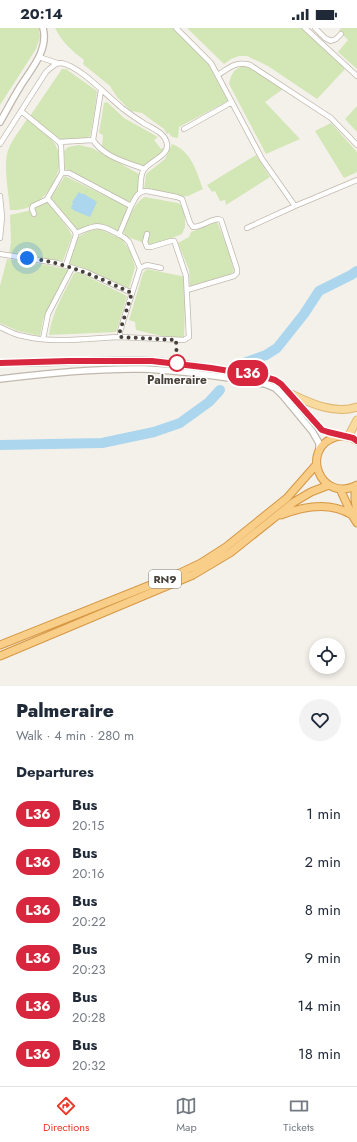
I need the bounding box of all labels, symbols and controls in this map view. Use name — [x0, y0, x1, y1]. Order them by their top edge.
text: 20:14 — [20, 3, 63, 25]
your location — [17, 248, 37, 268]
marker: Palmeraire — [168, 354, 186, 372]
line badge: L36 — [225, 360, 271, 386]
text: L36 — [235, 363, 261, 383]
place label: Palmeraire — [147, 371, 207, 389]
road number: RN9 — [149, 570, 181, 588]
map controls — [309, 638, 345, 674]
button: locate — [309, 638, 345, 674]
text: Palmeraire — [16, 697, 114, 724]
button: heart — [299, 699, 341, 741]
text: Walk · 4 min · 280 m — [16, 726, 134, 745]
text: Departures — [16, 761, 94, 783]
text: Bus — [72, 794, 97, 816]
text: 1 min — [306, 803, 341, 825]
text: L36 — [25, 804, 51, 824]
text: 20:15 — [72, 816, 104, 835]
text: Bus — [72, 842, 97, 864]
text: 2 min — [304, 851, 341, 873]
text: L36 — [25, 852, 51, 872]
text: 20:16 — [72, 864, 104, 883]
text: Bus — [72, 890, 97, 912]
text: 8 min — [305, 899, 341, 921]
text: L36 — [25, 900, 51, 920]
text: 20:22 — [72, 912, 106, 931]
text: Bus — [72, 938, 97, 960]
text: 9 min — [304, 947, 341, 969]
text: L36 — [25, 948, 51, 968]
text: 20:23 — [72, 960, 106, 979]
text: Bus — [72, 986, 97, 1008]
text: 14 min — [298, 995, 341, 1017]
text: L36 — [25, 996, 51, 1016]
text: 20:28 — [72, 1008, 106, 1027]
text: Bus — [72, 1034, 97, 1056]
text: 18 min — [298, 1043, 341, 1065]
text: L36 — [25, 1044, 51, 1064]
text: 20:32 — [72, 1056, 106, 1075]
tab: Directions — [43, 1095, 90, 1135]
tab: Map — [175, 1095, 197, 1135]
tab: Tickets — [283, 1095, 314, 1135]

